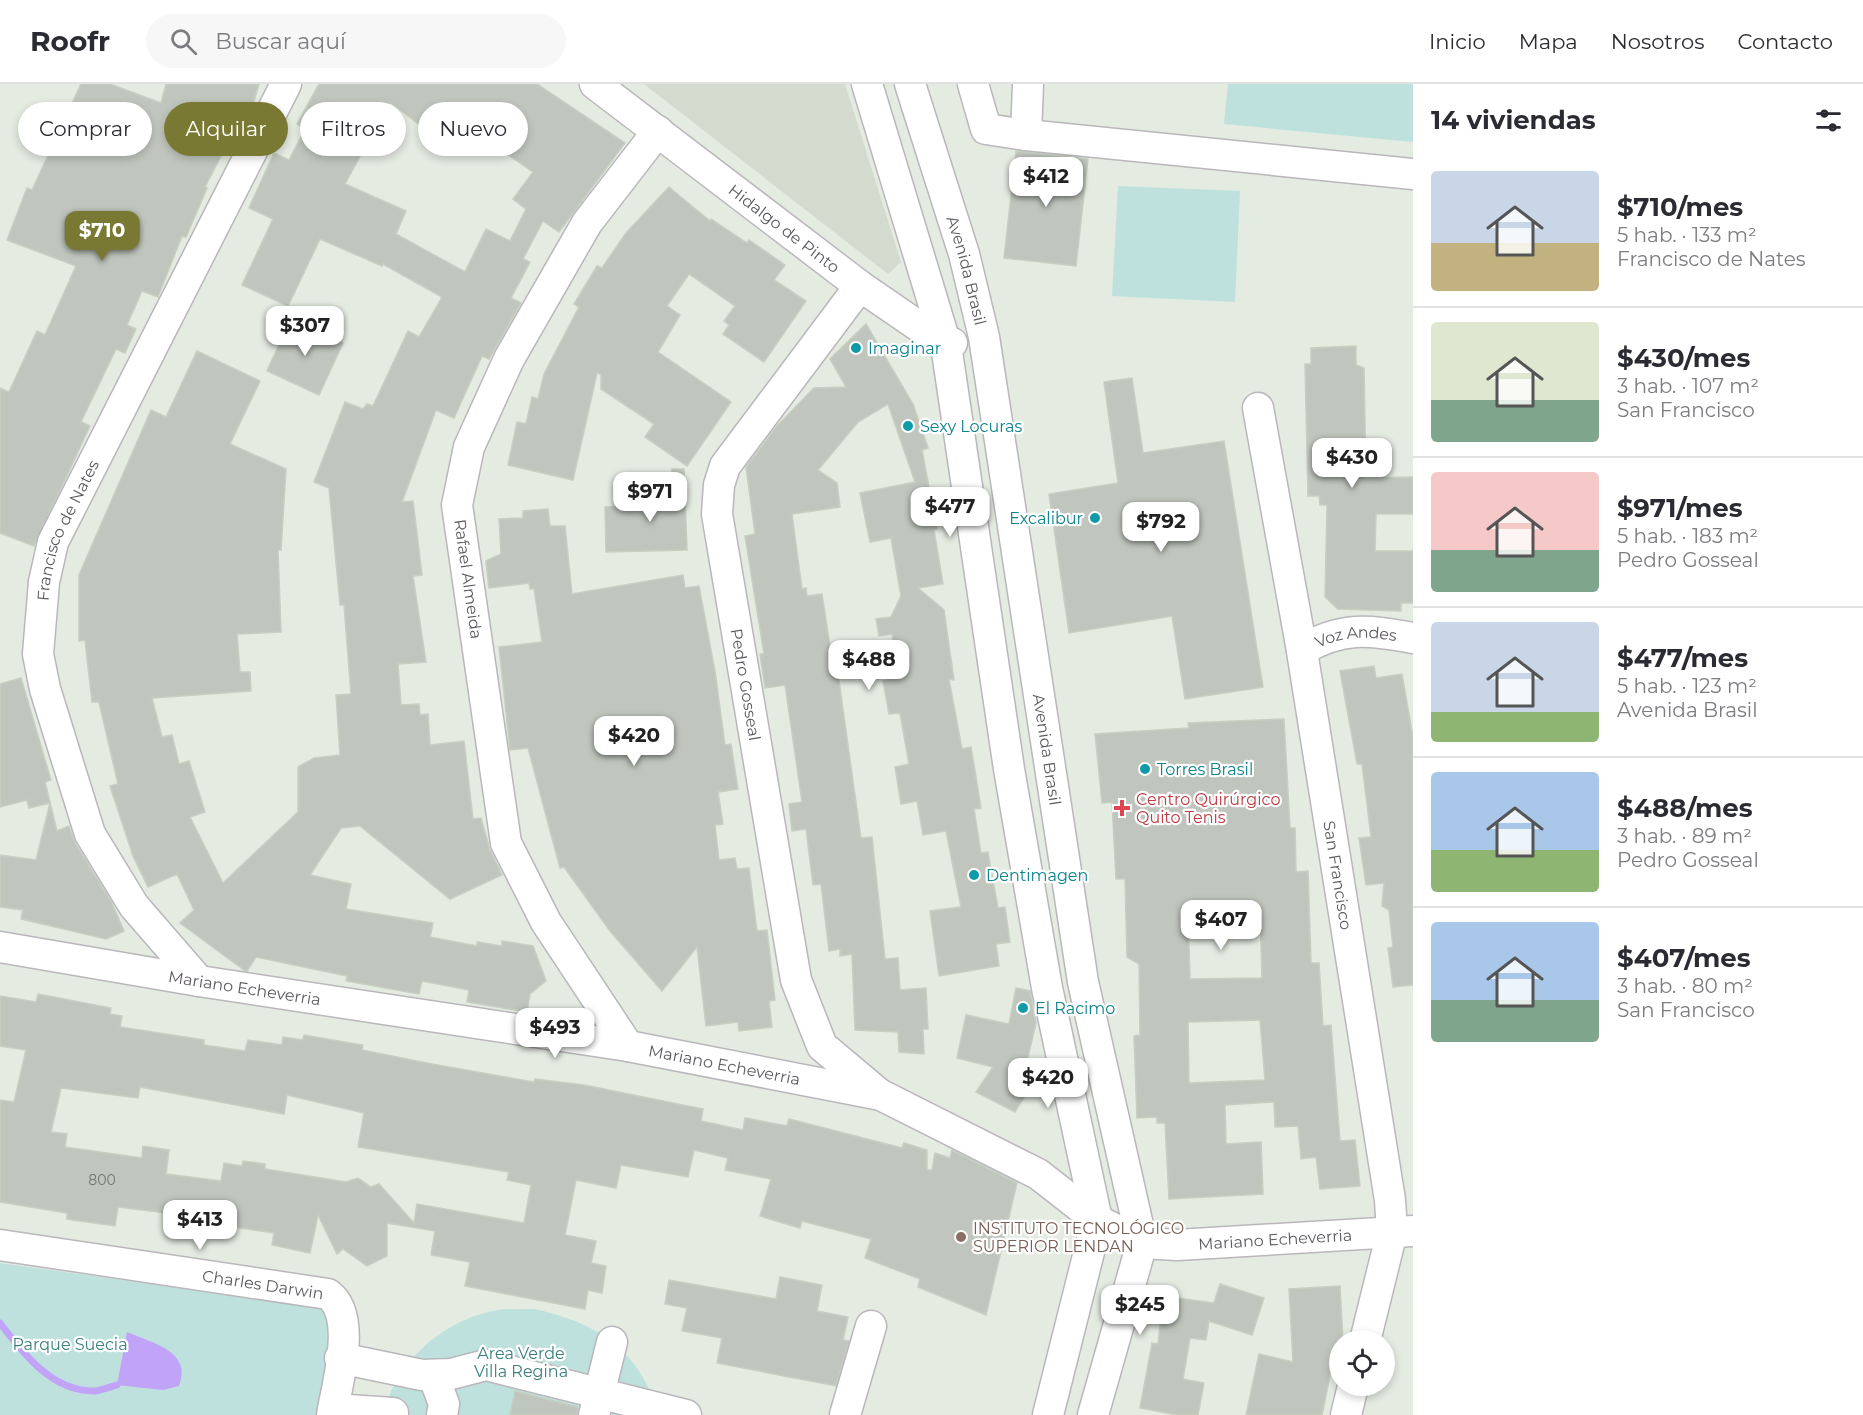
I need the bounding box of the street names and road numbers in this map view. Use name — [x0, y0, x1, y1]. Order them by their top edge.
street label: Hidalgo de Pinto — [725, 180, 844, 277]
street label: Avenida Brasil — [943, 213, 990, 327]
street label: Francisco de Nates — [33, 456, 103, 602]
street label: Rafael Almeida — [450, 518, 486, 640]
street label: Voz Andes — [1312, 622, 1398, 651]
street label: Pedro Gosseal — [727, 627, 765, 742]
street label: Avenida Brasil — [1029, 692, 1065, 806]
street label: San Francisco — [1320, 819, 1356, 931]
street label: Mariano Echeverria — [167, 966, 322, 1009]
street label: Mariano Echeverria — [647, 1041, 802, 1089]
street label: Mariano Echeverria — [1198, 1225, 1353, 1253]
street label: Charles Darwin — [201, 1266, 325, 1303]

